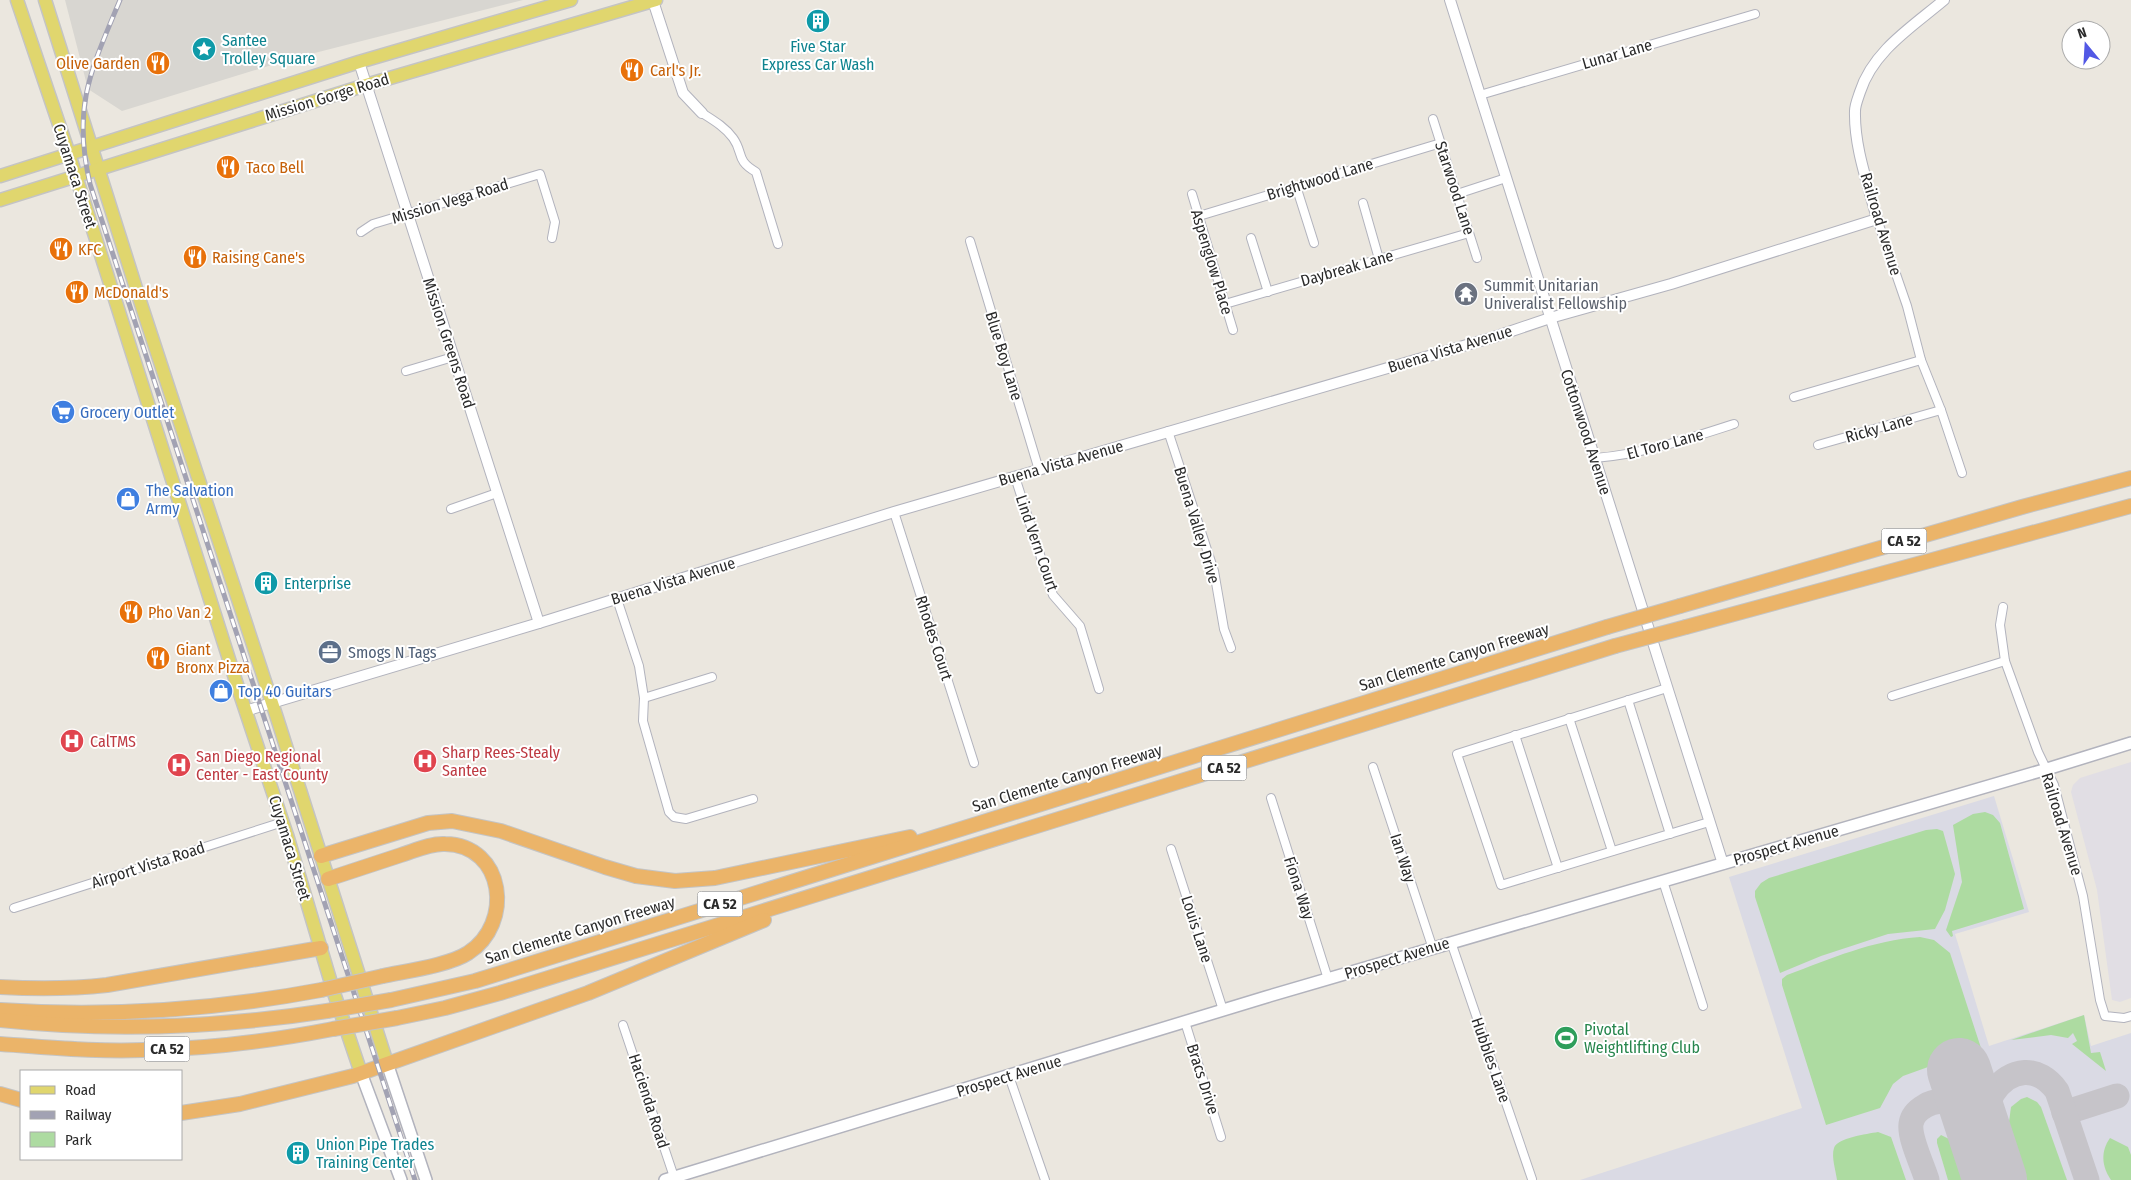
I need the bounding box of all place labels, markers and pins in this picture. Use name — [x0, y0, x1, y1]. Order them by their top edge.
building icon: Five Star Express Car Wash — [805, 8, 831, 34]
place label: Santee Trolley Square — [222, 31, 315, 68]
place icon: Santee Trolley Square — [191, 36, 217, 62]
place label: Five Star Express Car Wash — [762, 37, 874, 74]
restaurant icon: Olive Garden — [145, 50, 171, 76]
place label: Olive Garden — [56, 54, 140, 73]
restaurant icon: Carl's Jr. — [619, 57, 645, 83]
place label: Carl's Jr. — [650, 61, 701, 80]
restaurant icon: Taco Bell — [215, 154, 241, 180]
place label: Taco Bell — [246, 158, 304, 177]
restaurant icon: KFC — [48, 236, 74, 262]
place label: KFC — [78, 240, 101, 259]
restaurant icon: Raising Cane's — [182, 244, 208, 270]
place label: Raising Cane's — [212, 248, 305, 267]
place label: Summit Unitarian Univeralist Fellowship — [1484, 276, 1627, 313]
restaurant icon: McDonald's — [64, 279, 90, 305]
temple icon: Summit Unitarian Univeralist Fellowship — [1453, 281, 1479, 307]
place label: McDonald's — [94, 283, 169, 302]
supermarket icon: Grocery Outlet — [50, 399, 76, 425]
place label: Grocery Outlet — [80, 403, 175, 422]
place label: The Salvation Army — [146, 481, 234, 518]
shop icon: The Salvation Army — [115, 486, 141, 512]
building icon: Enterprise — [253, 570, 279, 596]
place label: Enterprise — [284, 574, 351, 593]
restaurant icon: Pho Van 2 — [118, 599, 144, 625]
place label: Pho Van 2 — [148, 603, 211, 622]
office icon: Smogs N Tags — [317, 639, 343, 665]
place label: Giant Bronx Pizza — [176, 640, 250, 677]
place label: Smogs N Tags — [348, 643, 437, 662]
restaurant icon: Giant Bronx Pizza — [145, 645, 171, 671]
shop icon: Top 40 Guitars — [208, 678, 234, 704]
place label: Top 40 Guitars — [238, 682, 332, 701]
hospital icon: CalTMS — [59, 728, 85, 754]
place label: CalTMS — [90, 732, 136, 751]
place label: Sharp Rees-Stealy Santee — [442, 743, 561, 780]
place label: San Diego Regional Center - East County — [196, 747, 329, 784]
hospital icon: Sharp Rees-Stealy Santee — [412, 748, 438, 774]
hospital icon: San Diego Regional Center - East County — [166, 752, 192, 778]
place label: Pivotal Weightlifting Club — [1584, 1020, 1700, 1057]
sports icon: Pivotal Weightlifting Club — [1553, 1025, 1579, 1051]
place label: Union Pipe Trades Training Center — [316, 1135, 434, 1172]
building icon: Union Pipe Trades Training Center — [285, 1140, 311, 1166]

